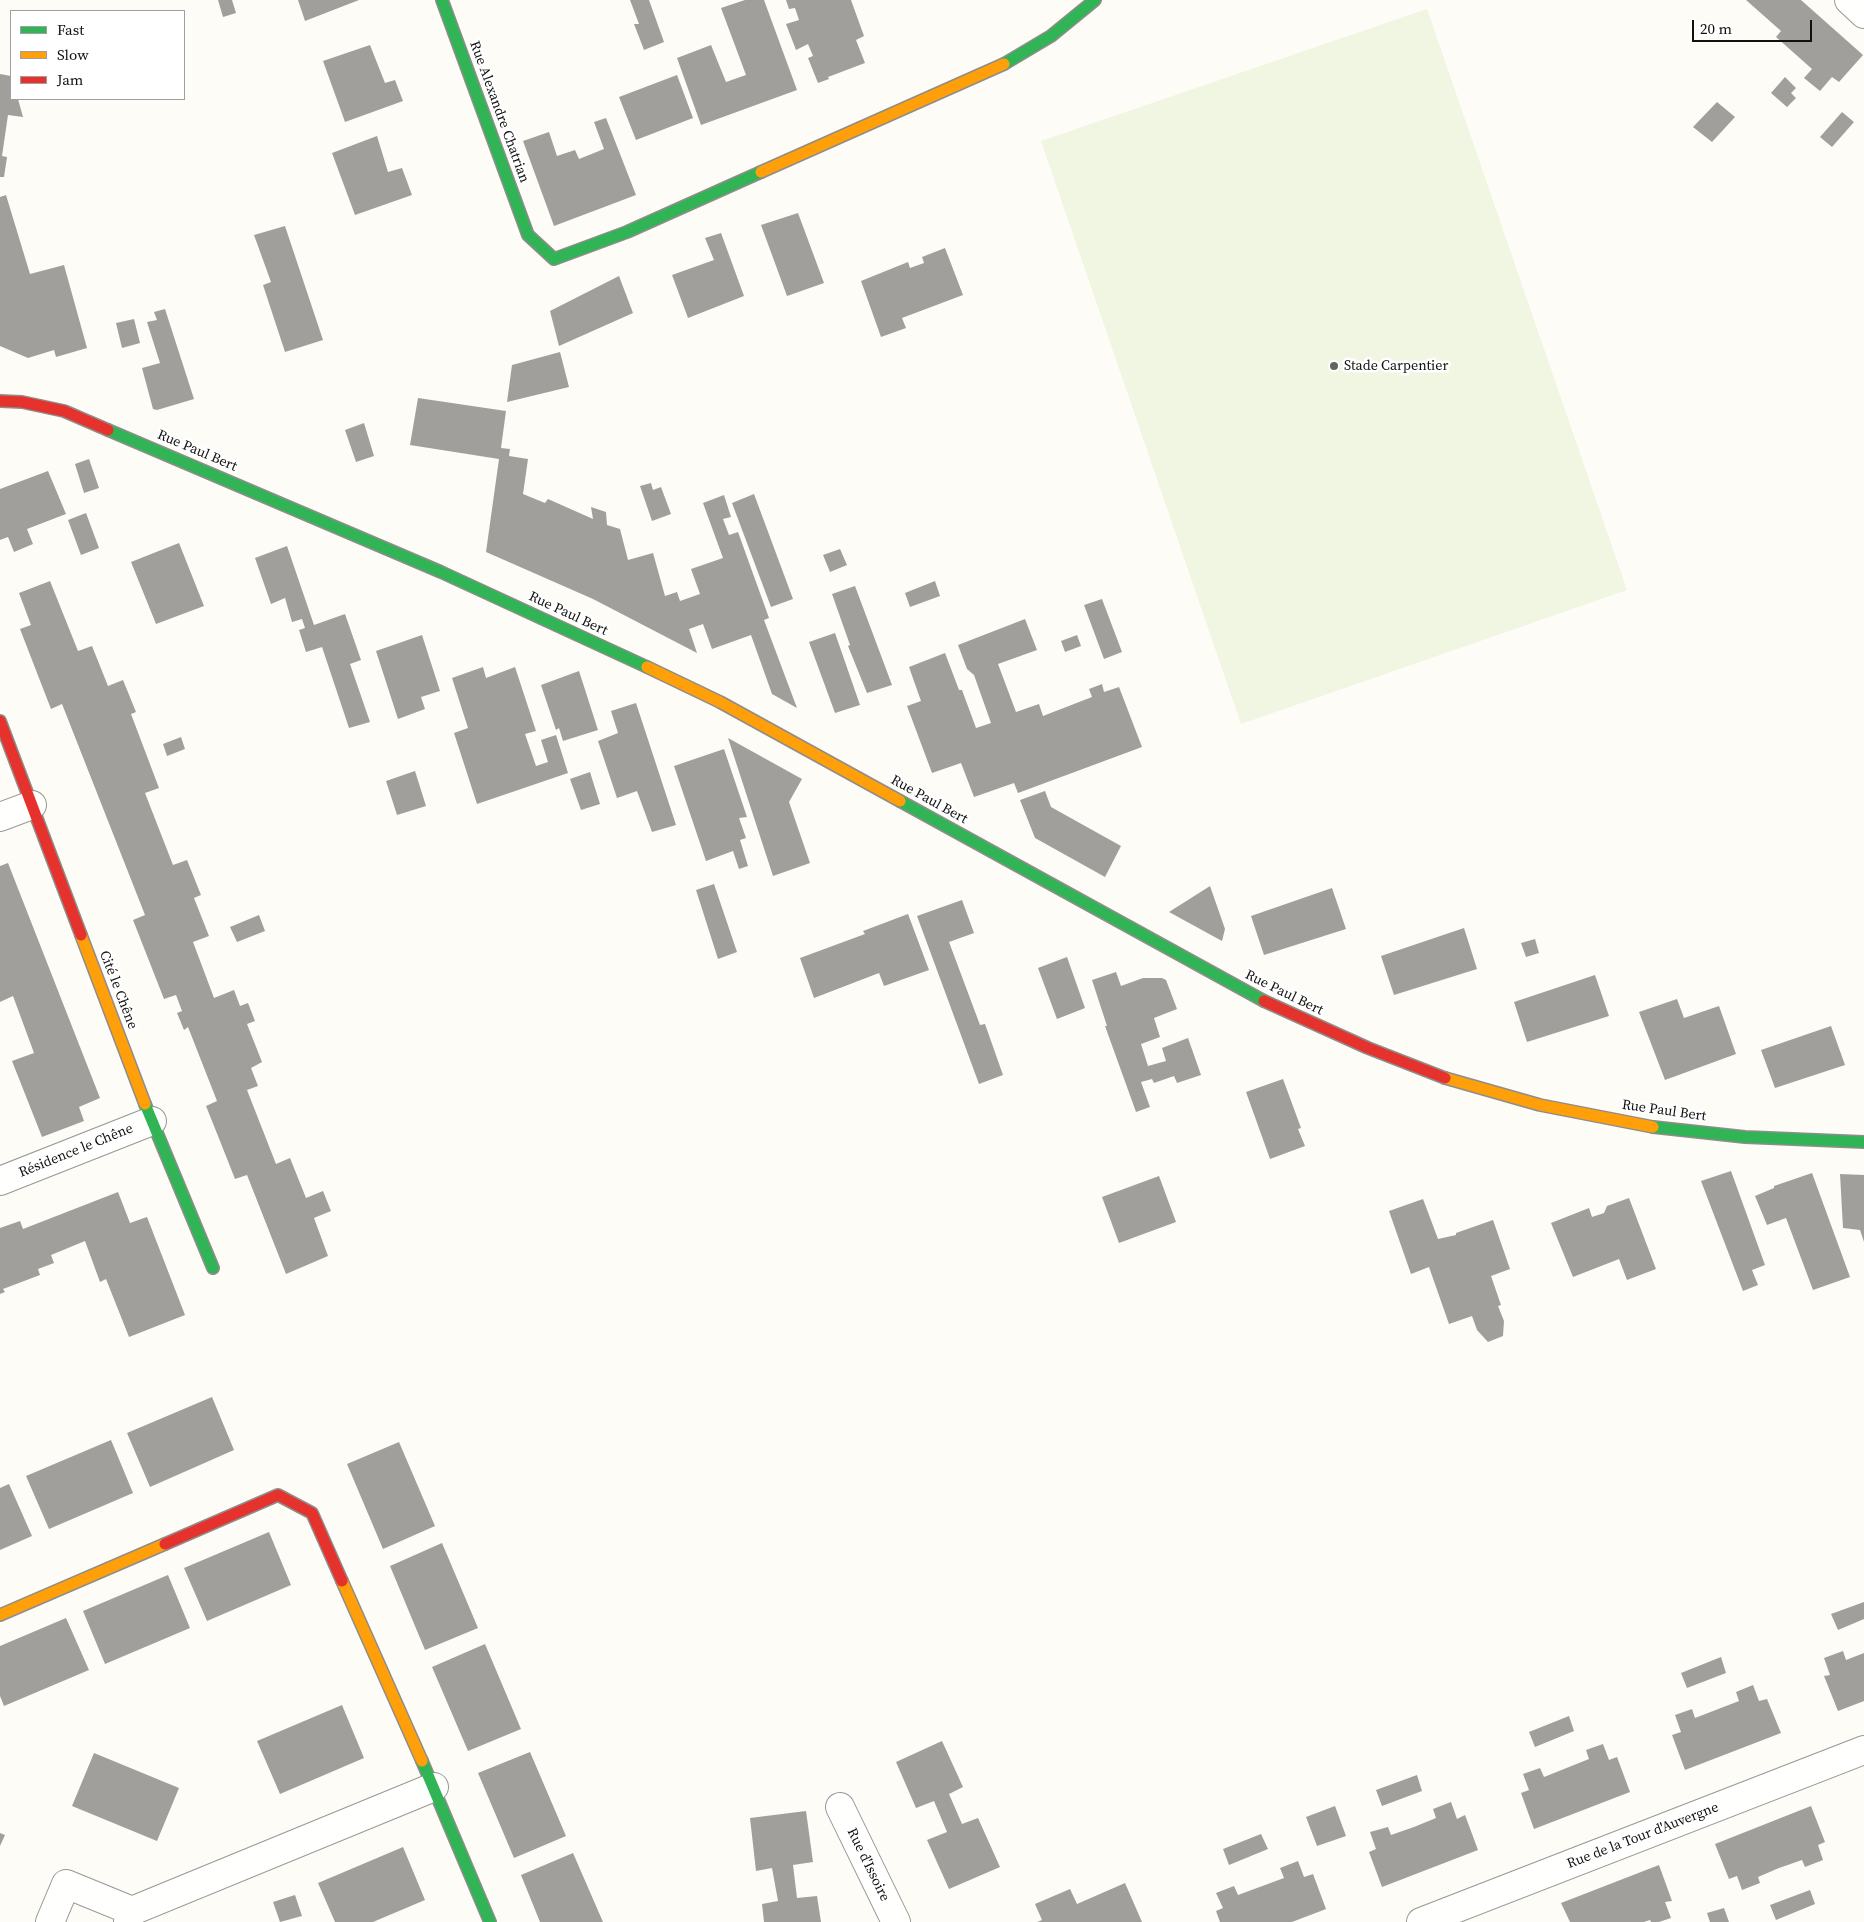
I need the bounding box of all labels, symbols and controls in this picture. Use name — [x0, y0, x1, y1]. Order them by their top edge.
legend — [10, 10, 185, 100]
scale bar — [1694, 10, 1814, 42]
text: 20 m — [1700, 18, 1732, 39]
text: Fast — [57, 19, 84, 40]
street label: Rue Alexandre Chatrian — [466, 39, 532, 185]
text: Slow — [57, 44, 89, 65]
text: Jam — [57, 69, 83, 90]
place label: Stade Carpentier — [1344, 358, 1448, 374]
marker: Stade Carpentier — [1328, 360, 1340, 372]
street label: Rue Paul Bert — [155, 427, 239, 475]
street label: Rue Paul Bert — [526, 588, 610, 640]
street label: Rue Paul Bert — [888, 772, 970, 828]
street label: Cité le Chêne — [95, 948, 141, 1032]
street label: Rue Paul Bert — [1242, 967, 1326, 1019]
street label: Rue Paul Bert — [1621, 1097, 1707, 1125]
street label: Résidence le Chêne — [16, 1120, 136, 1182]
street label: Rue de la Tour d'Auvergne — [1565, 1799, 1721, 1873]
street label: Rue d'Issoire — [843, 1826, 893, 1904]

